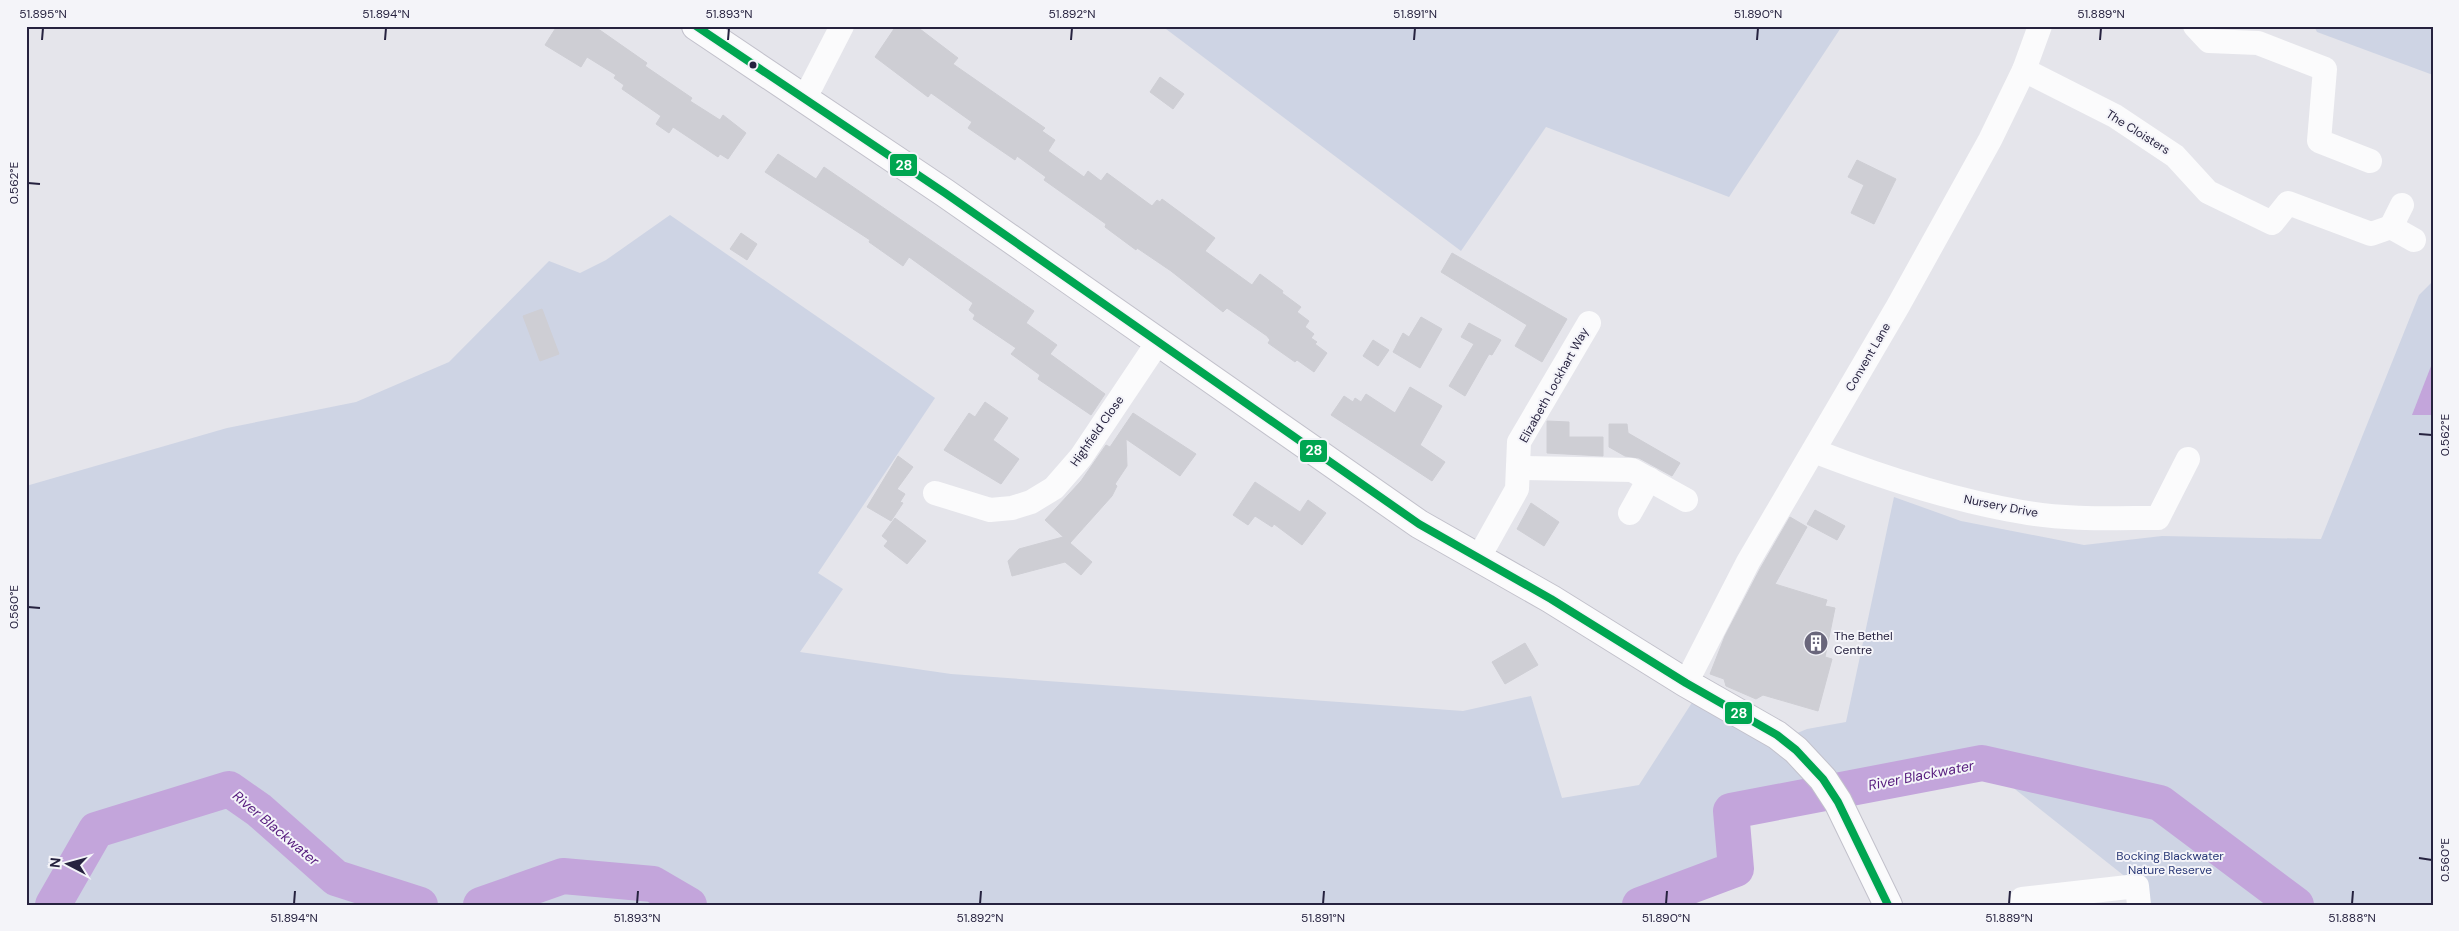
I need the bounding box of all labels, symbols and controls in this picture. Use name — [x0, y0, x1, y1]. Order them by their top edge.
text: 51.895°N — [19, 6, 67, 22]
text: 51.894°N — [362, 6, 410, 22]
text: 51.893°N — [705, 6, 753, 22]
text: 51.892°N — [1048, 6, 1096, 22]
text: 51.891°N — [1393, 6, 1437, 22]
text: 51.890°N — [1734, 6, 1782, 22]
text: 51.889°N — [2077, 6, 2125, 22]
unlabelled marker — [748, 60, 758, 70]
street label: The Cloisters — [2103, 106, 2173, 158]
line badge: 28 — [889, 153, 918, 177]
text: 28 — [896, 156, 913, 174]
text: 0.562°E — [6, 162, 22, 204]
street label: Convent Lane — [1842, 320, 1894, 394]
street label: Elizabeth Lockhart Way — [1516, 324, 1592, 445]
street label: Highfield Close — [1067, 392, 1127, 470]
text: 0.562°E — [2437, 414, 2453, 456]
line badge: 28 — [1299, 439, 1328, 463]
text: 28 — [1306, 441, 1323, 459]
street label: Nursery Drive — [1963, 491, 2040, 521]
text: 0.560°E — [6, 585, 22, 629]
place label: The Bethel Centre — [1834, 628, 1893, 658]
building icon: The Bethel Centre — [1803, 630, 1829, 656]
line badge: 28 — [1724, 701, 1753, 725]
text: 28 — [1731, 704, 1748, 722]
water label: River Blackwater — [1867, 756, 1976, 794]
water label: River Blackwater — [229, 787, 324, 870]
north arrow — [42, 838, 92, 888]
text: 0.560°E — [2437, 838, 2453, 882]
park label: Bocking Blackwater Nature Reserve — [2116, 848, 2224, 878]
text: N — [46, 857, 65, 869]
text: 51.894°N — [270, 910, 318, 926]
text: 51.893°N — [613, 910, 661, 926]
text: 51.892°N — [956, 910, 1004, 926]
text: 51.891°N — [1301, 910, 1345, 926]
text: 51.890°N — [1642, 910, 1690, 926]
text: 51.889°N — [1985, 910, 2033, 926]
text: 51.888°N — [2328, 910, 2376, 926]

